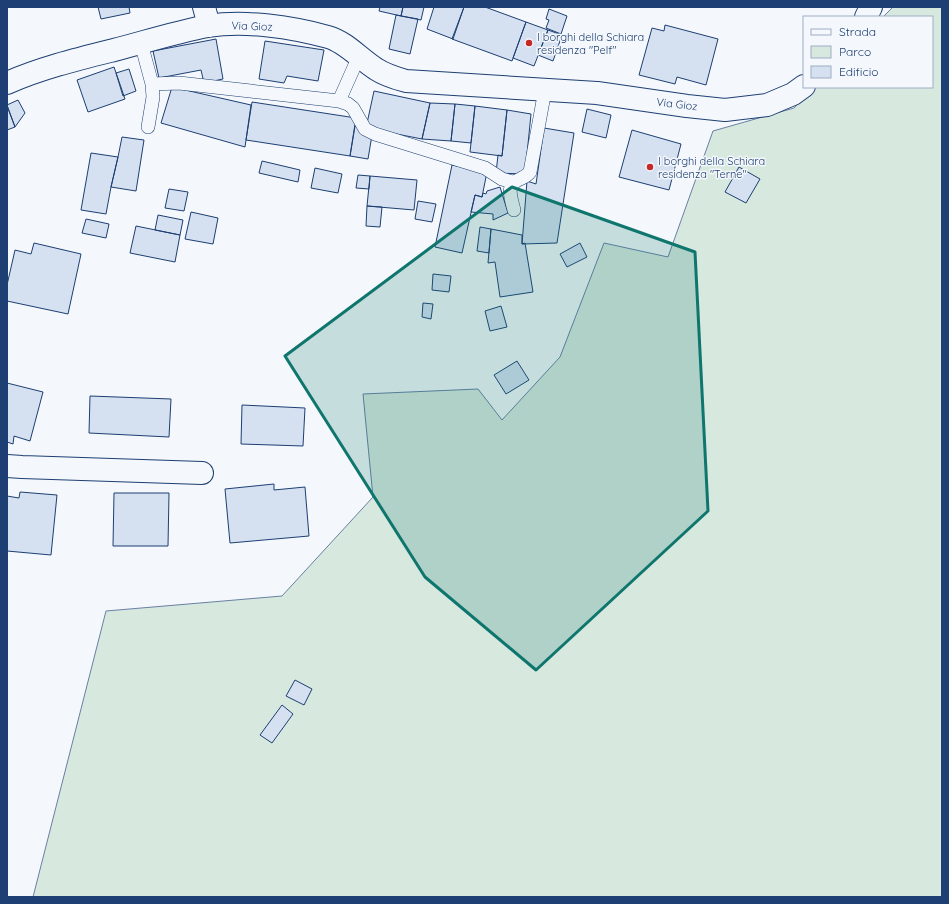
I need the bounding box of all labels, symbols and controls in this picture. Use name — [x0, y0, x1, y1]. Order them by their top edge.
legend — [803, 16, 933, 88]
street label: Via Gioz — [231, 18, 273, 34]
text: Strada — [839, 24, 876, 39]
place label: I borghi della Schiara residenza "Pelf" — [537, 30, 644, 57]
marker: I borghi della Schiara residenza "Pelf" — [524, 38, 534, 48]
text: Parco — [839, 44, 871, 59]
text: Edificio — [839, 64, 879, 79]
street label: Via Gioz — [656, 95, 698, 113]
place label: I borghi della Schiara residenza "Terne" — [658, 154, 765, 181]
marker: I borghi della Schiara residenza "Terne" — [645, 162, 655, 172]

